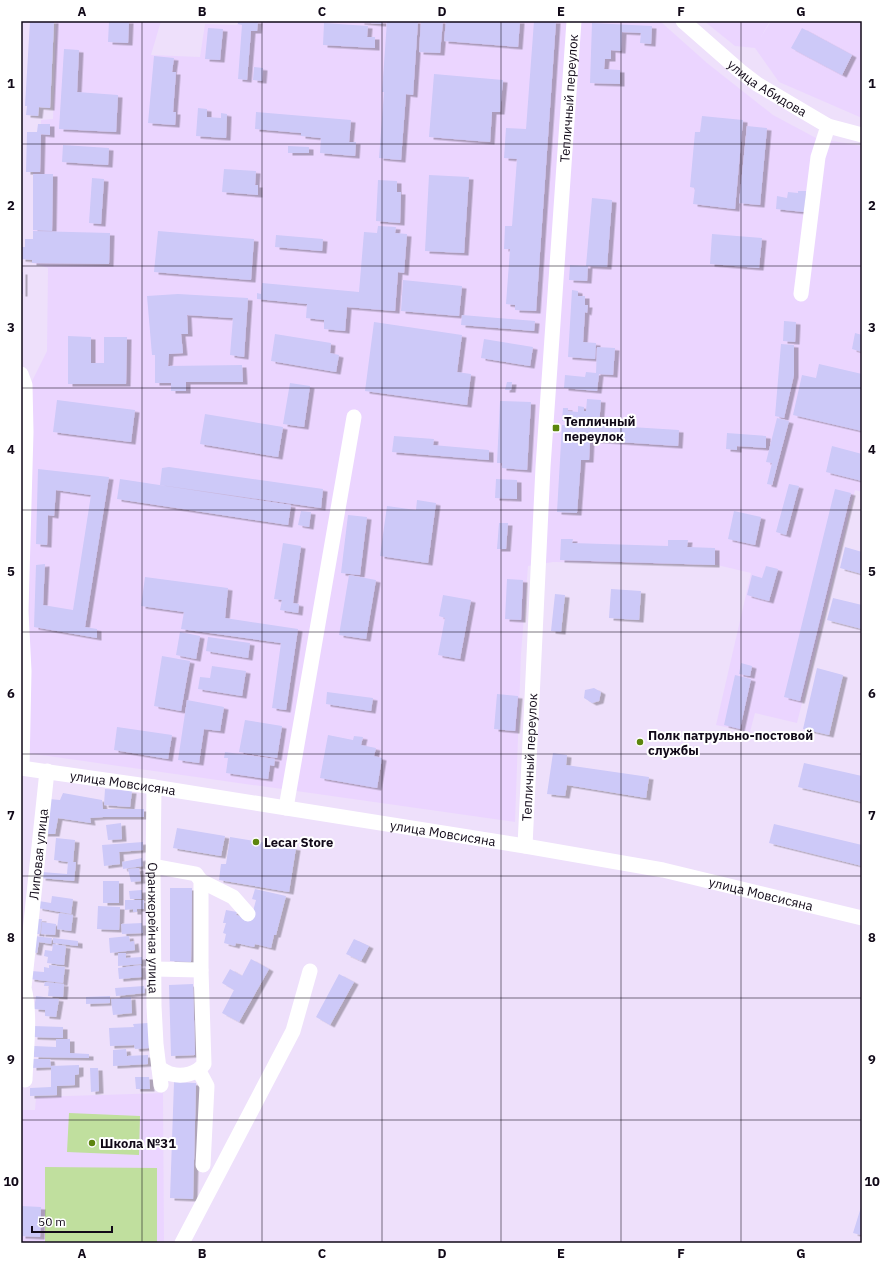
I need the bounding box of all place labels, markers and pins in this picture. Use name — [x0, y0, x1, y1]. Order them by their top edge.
place label: Тепличный переулок — [564, 413, 636, 445]
marker: Тепличный переулок — [551, 423, 561, 433]
place label: Полк патрульно-постовой службы — [648, 727, 813, 759]
marker: Полк патрульно-постовой службы — [635, 737, 645, 747]
place label: Lecar Store — [264, 834, 333, 851]
marker: Lecar Store — [251, 837, 261, 847]
place label: Школа №31 — [100, 1135, 176, 1152]
marker: Школа №31 — [87, 1138, 97, 1148]

